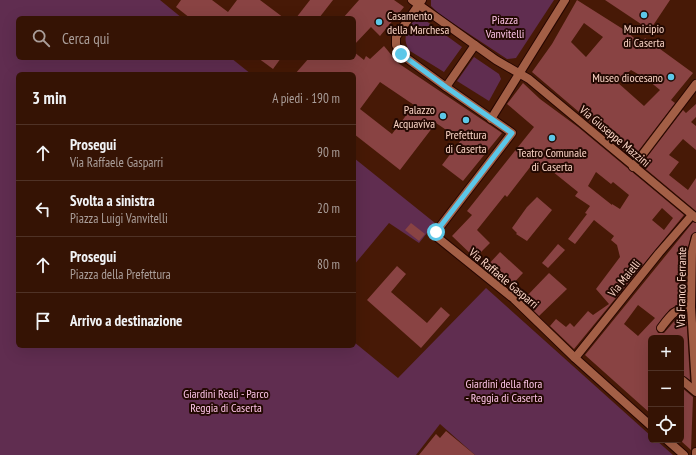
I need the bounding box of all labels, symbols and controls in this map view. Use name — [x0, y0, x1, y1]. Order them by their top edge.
place label: Casamento della Marchesa — [387, 8, 449, 37]
marker: Municipio di Caserta — [639, 10, 649, 20]
park label: Piazza Vanvitelli — [485, 12, 524, 41]
search box — [16, 16, 356, 60]
marker: Casamento della Marchesa — [374, 17, 384, 27]
place label: Municipio di Caserta — [623, 21, 665, 50]
icon: search — [30, 27, 52, 49]
text: Cerca qui — [62, 29, 110, 48]
route end — [392, 45, 410, 63]
place label: Museo diocesano — [592, 70, 663, 85]
marker: Museo diocesano — [666, 72, 676, 82]
text: 3 min — [32, 87, 66, 109]
text: A piedi · 190 m — [272, 90, 340, 107]
street label: Via Giuseppe Mazzini — [576, 101, 653, 170]
place label: Palazzo Acquaviva — [393, 102, 435, 131]
marker: Palazzo Acquaviva — [438, 111, 448, 121]
marker: Prefettura di Caserta — [461, 115, 471, 125]
place label: Prefettura di Caserta — [445, 127, 487, 156]
marker: Teatro Comunale di Caserta — [547, 133, 557, 143]
text: Prosegui — [70, 135, 116, 154]
icon: ahead — [32, 142, 54, 164]
text: 90 m — [317, 144, 340, 161]
place label: Teatro Comunale di Caserta — [517, 145, 587, 174]
text: Via Raffaele Gasparri — [70, 154, 163, 171]
text: Svolta a sinistra — [70, 191, 155, 210]
icon: left — [32, 198, 54, 220]
text: 20 m — [317, 200, 340, 217]
text: Piazza Luigi Vanvitelli — [70, 210, 168, 227]
route start — [427, 223, 445, 241]
street label: Via Raffaele Gasparri — [465, 244, 542, 311]
text: Prosegui — [70, 247, 116, 266]
street label: Via Franco Ferrante — [673, 247, 689, 328]
icon: ahead — [32, 254, 54, 276]
text: 80 m — [317, 256, 340, 273]
street label: Via Maielli — [604, 256, 644, 300]
text: Piazza della Prefettura — [70, 266, 171, 283]
icon: arrive — [32, 310, 54, 332]
text: Arrivo a destinazione — [70, 311, 183, 330]
map controls — [648, 335, 684, 443]
button: + — [648, 335, 684, 371]
button: − — [648, 371, 684, 407]
park label: Giardini della flora - Reggia di Caserta — [466, 376, 543, 405]
park label: Giardini Reali - Parco Reggia di Caserta — [183, 386, 269, 415]
button: locate — [648, 407, 684, 443]

